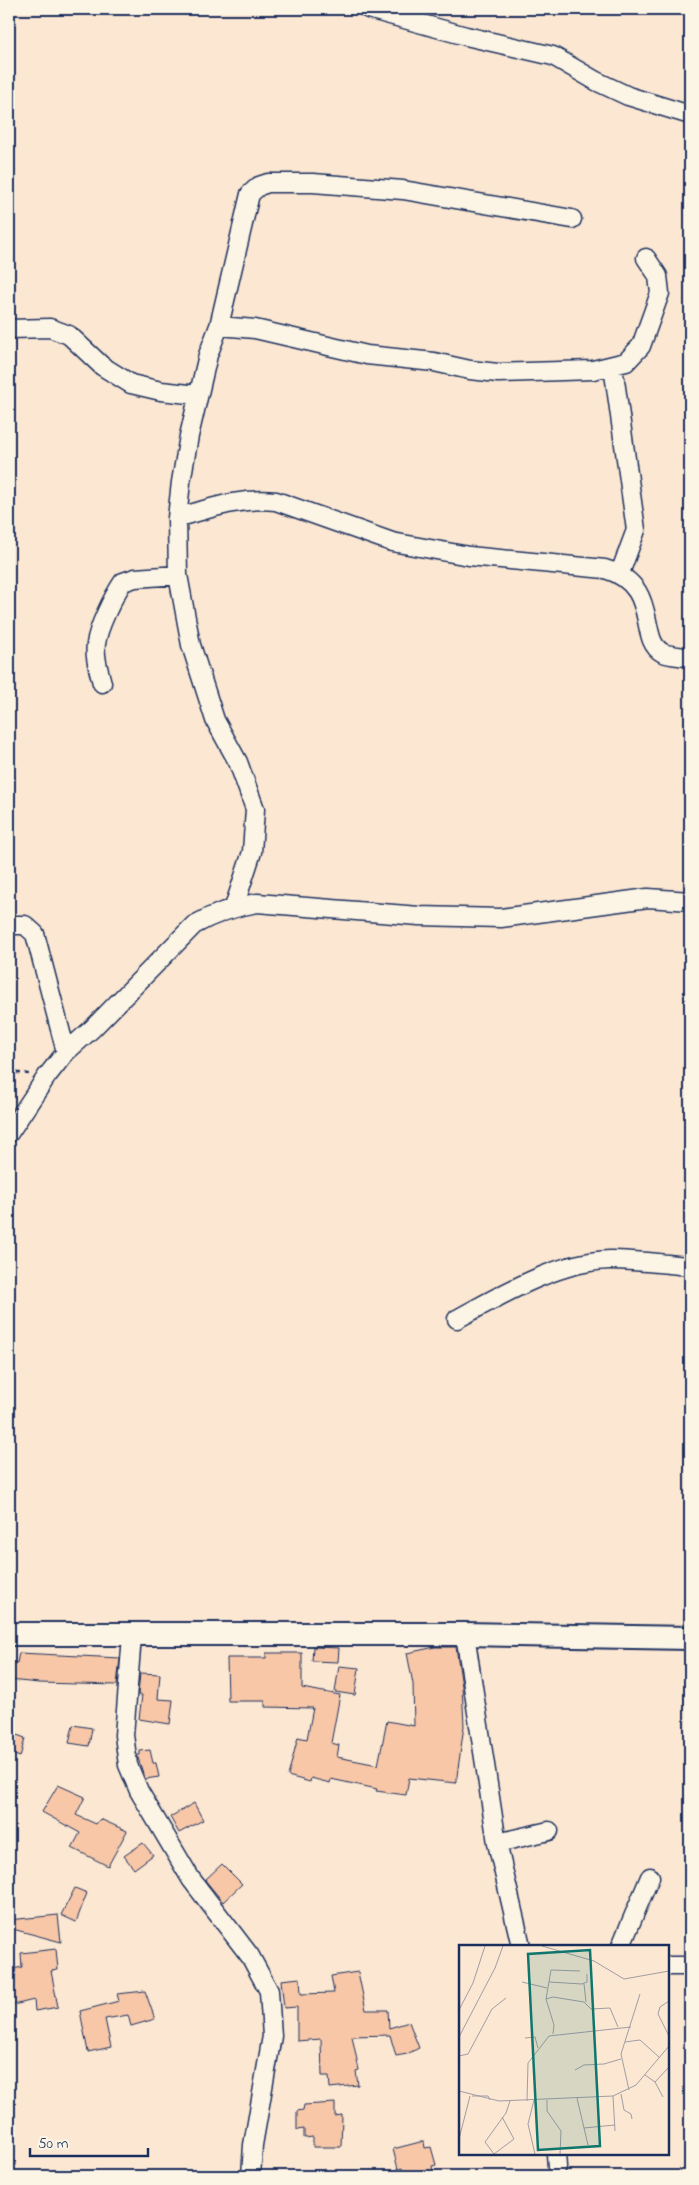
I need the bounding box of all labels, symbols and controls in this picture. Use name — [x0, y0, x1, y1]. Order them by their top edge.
inset map — [459, 1945, 669, 2155]
scale bar — [30, 2125, 148, 2157]
text: 50 m — [38, 2133, 69, 2155]

